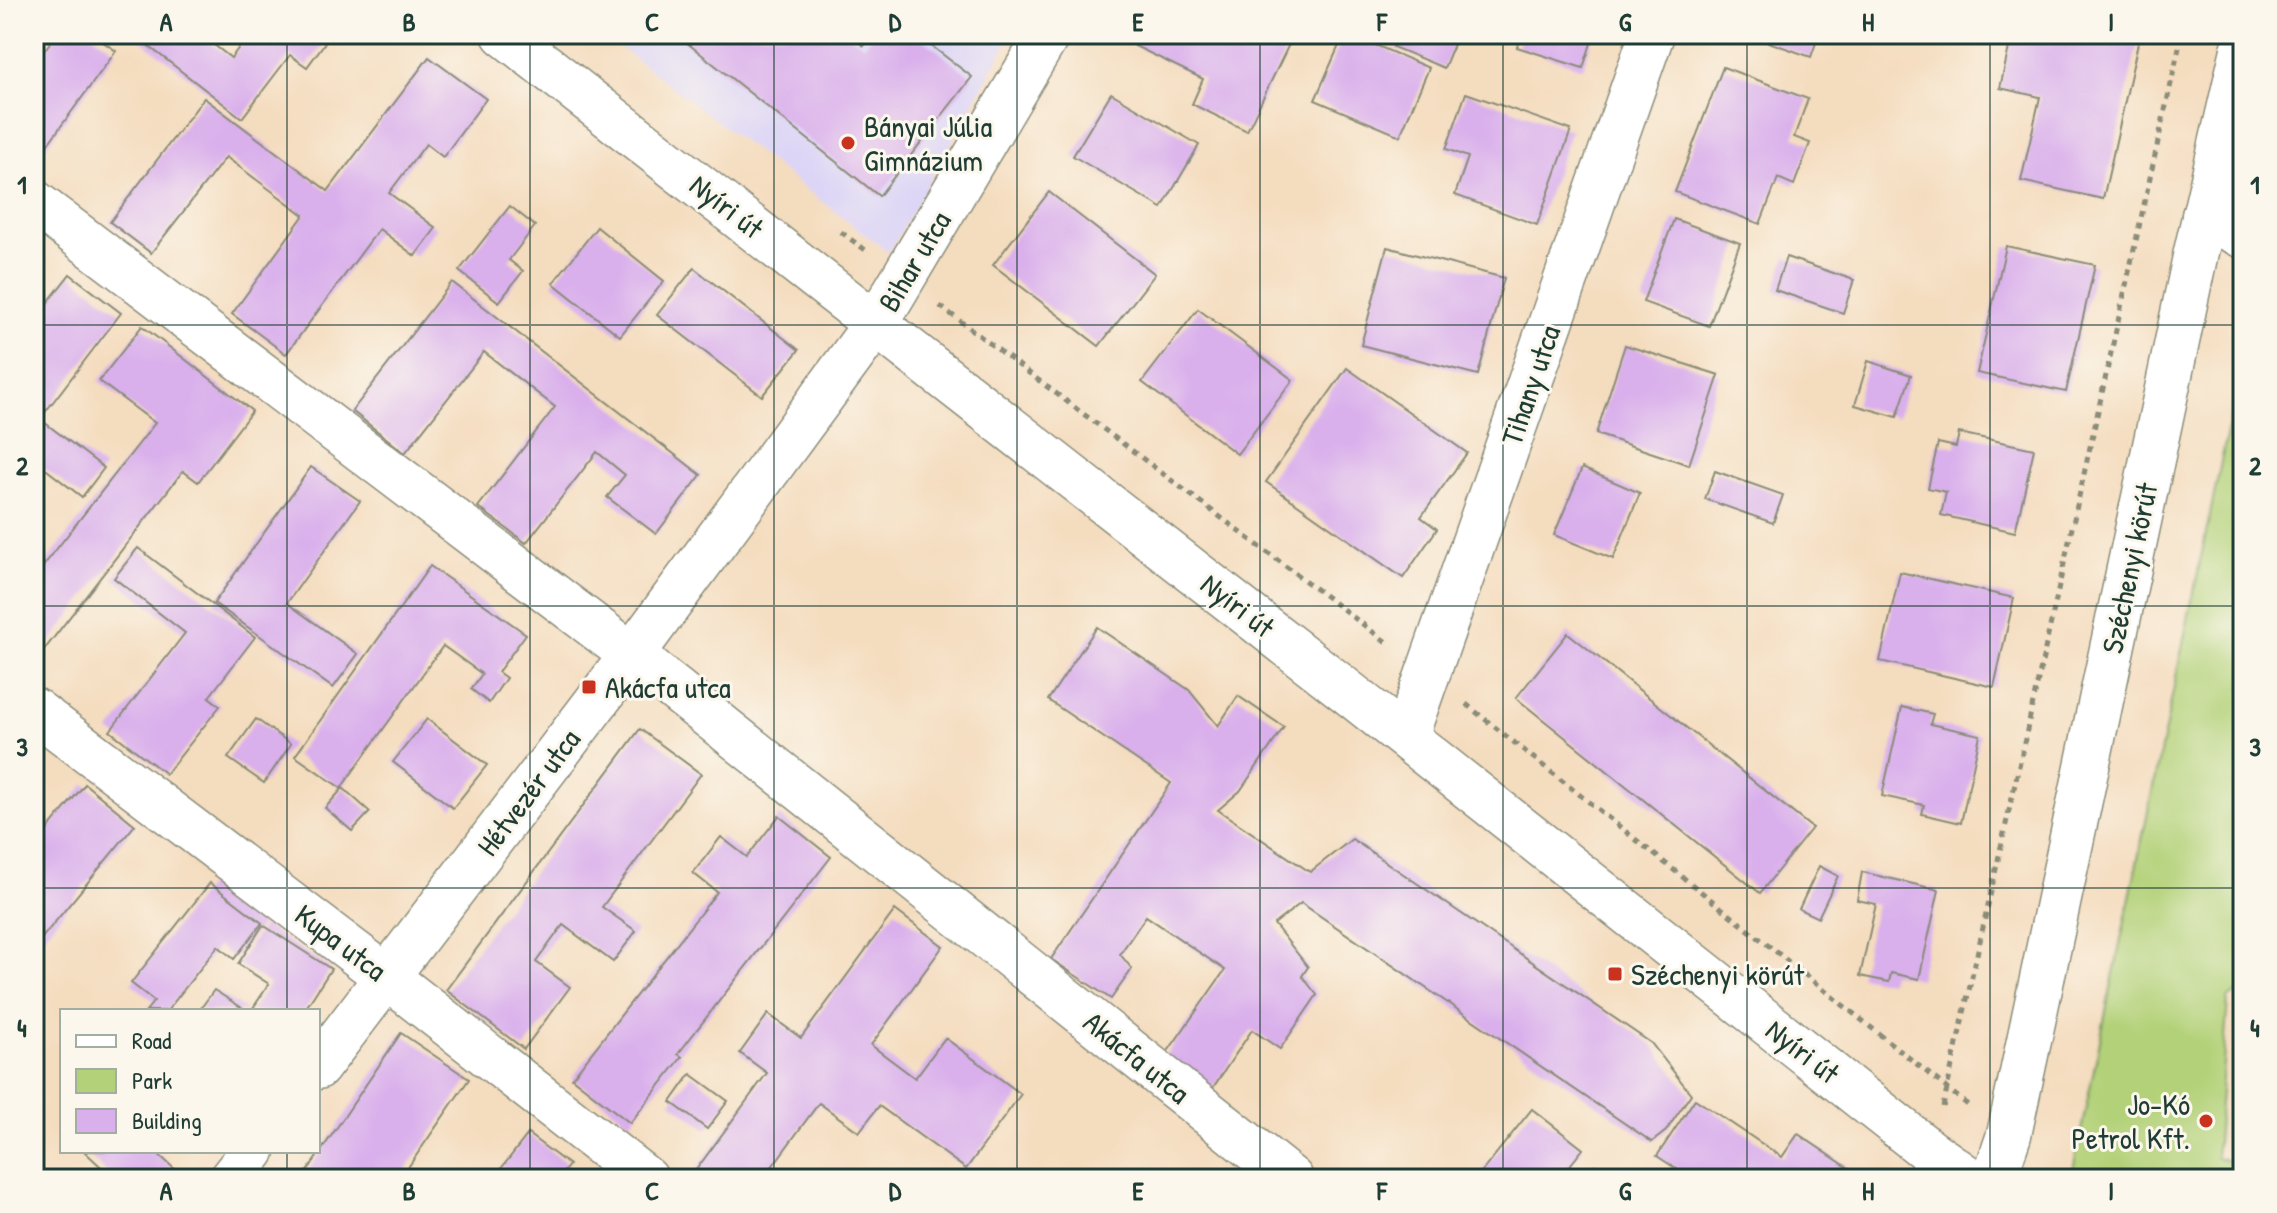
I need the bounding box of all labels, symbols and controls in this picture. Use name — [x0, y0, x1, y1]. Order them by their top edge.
text: A — [160, 4, 173, 39]
text: B — [402, 4, 416, 39]
text: C — [645, 4, 659, 39]
text: D — [889, 4, 902, 39]
text: E — [1132, 4, 1144, 39]
text: F — [1376, 4, 1388, 39]
text: G — [1619, 4, 1632, 39]
text: H — [1862, 4, 1874, 39]
text: I — [2108, 4, 2114, 39]
place label: Bányai Júlia Gimnázium — [864, 106, 992, 180]
marker: Bányai Júlia Gimnázium — [839, 134, 857, 152]
street label: Nyíri út — [682, 165, 772, 248]
text: 1 — [17, 167, 27, 202]
text: 1 — [2250, 167, 2260, 202]
street label: Bihar utca — [868, 203, 960, 319]
street label: Tihany utca — [1491, 320, 1569, 450]
text: 2 — [16, 448, 29, 483]
text: 2 — [2249, 448, 2262, 483]
street label: Széchenyi körút — [2091, 479, 2167, 657]
street label: Nyíri út — [1193, 564, 1283, 647]
place label: Akácfa utca — [605, 667, 731, 707]
marker: Akácfa utca — [580, 678, 598, 696]
street label: Hétvezér utca — [467, 720, 589, 864]
text: 3 — [16, 729, 28, 764]
text: 3 — [2249, 729, 2261, 764]
street label: Kupa utca — [287, 894, 395, 990]
place label: Széchenyi körút — [1631, 954, 1805, 994]
marker: Széchenyi körút — [1606, 965, 1624, 983]
street label: Akácfa utca — [1076, 1002, 1199, 1112]
legend — [60, 1009, 320, 1153]
text: 4 — [17, 1010, 27, 1045]
street label: Nyíri út — [1758, 1010, 1848, 1093]
text: 4 — [2250, 1010, 2260, 1045]
text: Road — [132, 1024, 171, 1056]
text: Park — [132, 1064, 172, 1096]
place label: Jo-Kó Petrol Kft. — [2072, 1084, 2190, 1158]
text: Building — [132, 1104, 202, 1136]
marker: Jo-Kó Petrol Kft. — [2197, 1112, 2215, 1130]
text: A — [160, 1173, 173, 1208]
text: B — [402, 1173, 416, 1208]
text: C — [645, 1173, 659, 1208]
text: D — [889, 1173, 902, 1208]
text: E — [1132, 1173, 1144, 1208]
text: F — [1376, 1173, 1388, 1208]
text: G — [1619, 1173, 1632, 1208]
text: H — [1862, 1173, 1874, 1208]
text: I — [2108, 1173, 2114, 1208]

